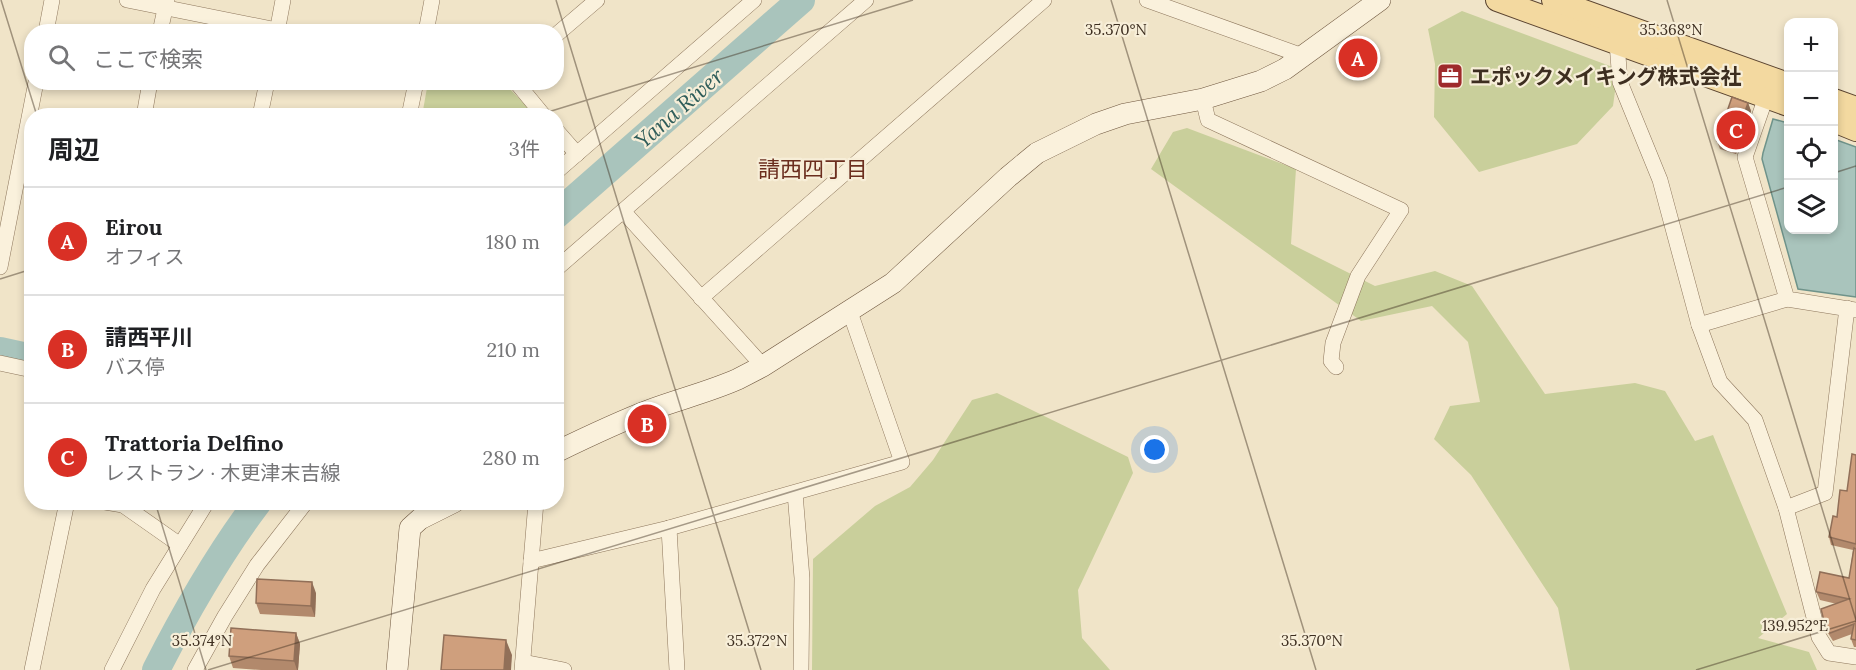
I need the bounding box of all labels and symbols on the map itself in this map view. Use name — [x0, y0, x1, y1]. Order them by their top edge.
text: 35.370°N — [1085, 20, 1147, 39]
text: 35.368°N — [1639, 20, 1703, 39]
pin: A — [1338, 36, 1378, 80]
water label: Yana River — [629, 61, 730, 154]
office icon: エポックメイキング株式会社 — [1435, 61, 1465, 91]
place label: エポックメイキング株式会社 — [1470, 63, 1742, 90]
pin: C — [1716, 108, 1756, 152]
district label: 請西四丁目 — [758, 155, 868, 183]
pin: B — [628, 402, 666, 446]
your location — [1140, 435, 1169, 464]
text: 139.952°E — [1762, 616, 1828, 635]
text: 35.374°N — [172, 631, 232, 650]
text: 35.372°N — [727, 631, 787, 650]
text: 35.370°N — [1281, 631, 1343, 650]

